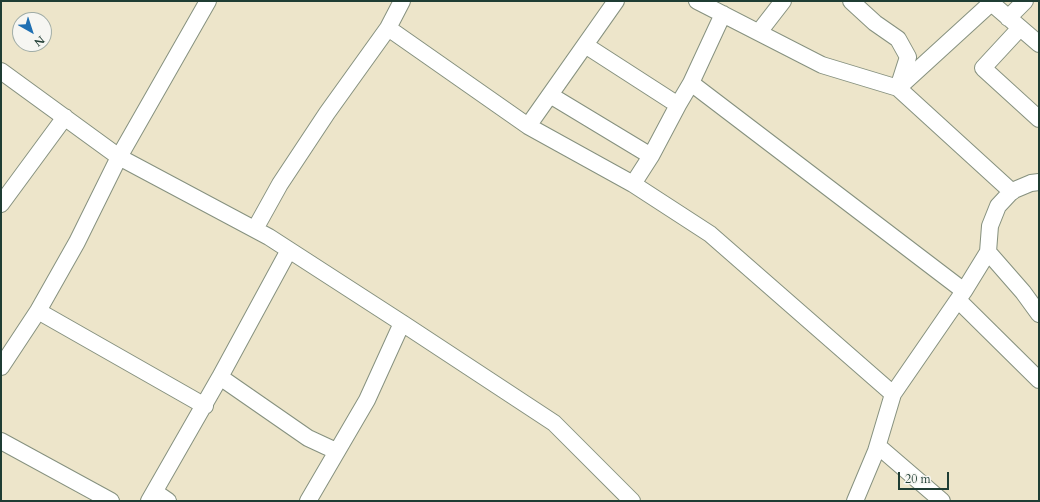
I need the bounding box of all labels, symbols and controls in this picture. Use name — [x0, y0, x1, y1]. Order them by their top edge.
north arrow — [12, 12, 52, 52]
text: N — [31, 32, 48, 50]
scale bar — [900, 464, 951, 490]
text: 20 m — [905, 471, 931, 487]

